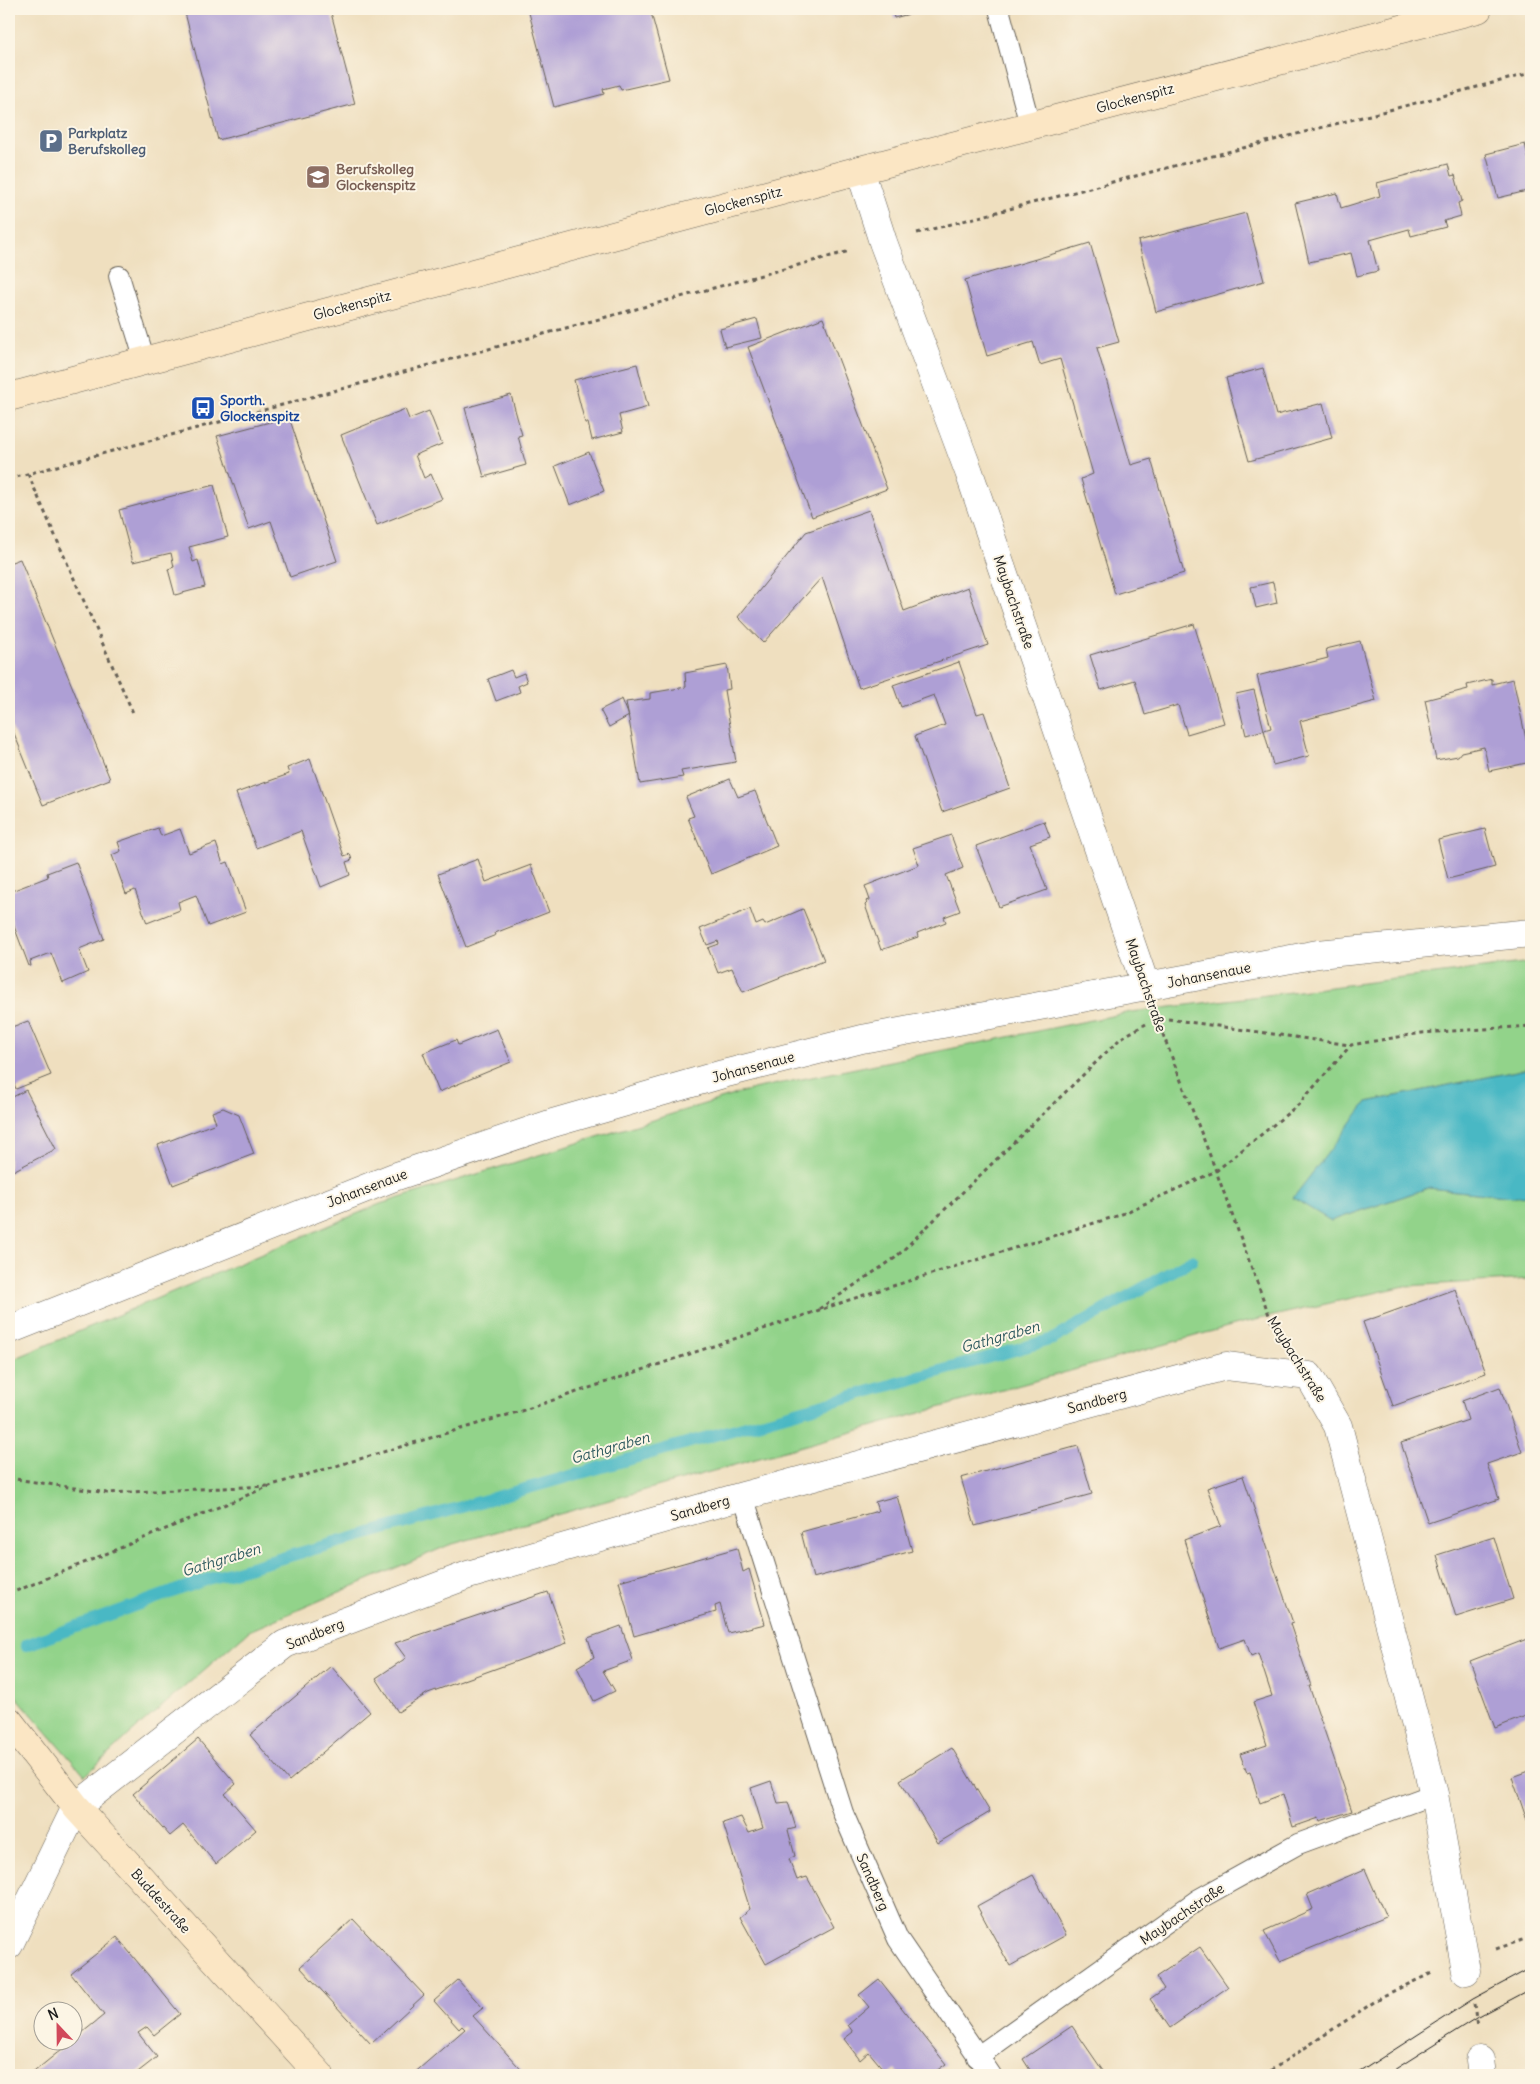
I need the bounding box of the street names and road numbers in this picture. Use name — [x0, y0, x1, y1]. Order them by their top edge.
street label: Glockenspitz — [1094, 79, 1176, 117]
street label: Glockenspitz — [702, 182, 784, 220]
street label: Glockenspitz — [311, 286, 393, 324]
street label: Maybachstraße — [990, 553, 1038, 651]
street label: Maybachstraße — [1122, 936, 1170, 1034]
street label: Johansenaue — [1166, 958, 1252, 992]
street label: Johansenaue — [710, 1047, 796, 1087]
street label: Johansenaue — [324, 1164, 410, 1212]
street label: Maybachstraße — [1263, 1313, 1331, 1405]
street label: Sandberg — [1065, 1384, 1129, 1418]
street label: Sandberg — [668, 1491, 732, 1525]
street label: Sandberg — [283, 1614, 347, 1654]
street label: Sandberg — [852, 1851, 894, 1913]
street label: Buddestraße — [127, 1865, 195, 1937]
street label: Maybachstraße — [1136, 1879, 1228, 1949]

